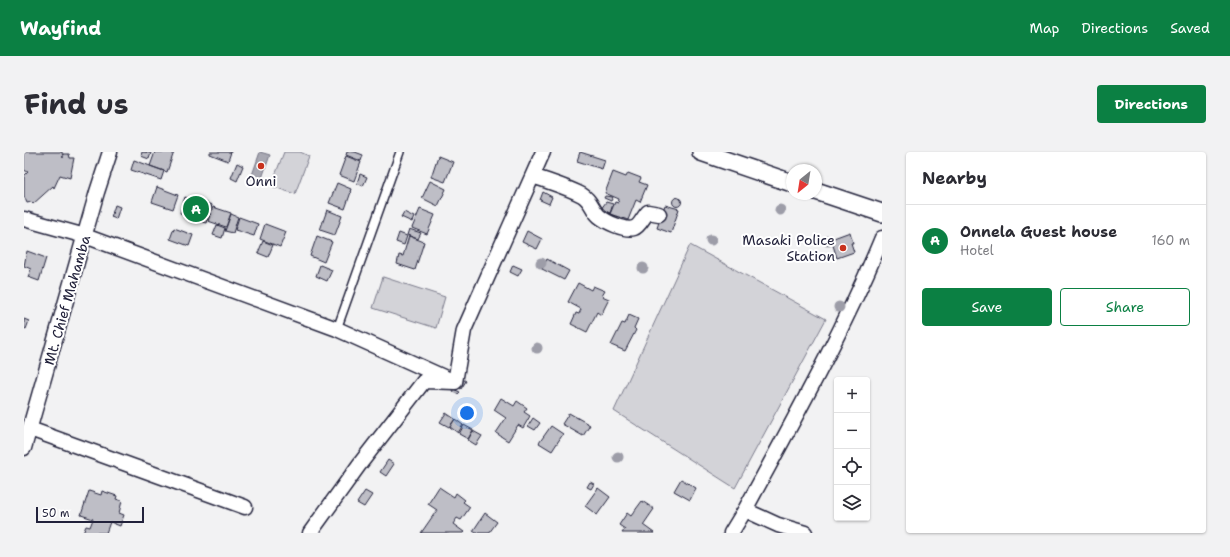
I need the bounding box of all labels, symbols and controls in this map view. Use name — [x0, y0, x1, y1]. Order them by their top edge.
text: Wayfind — [20, 16, 101, 41]
text: Map — [1030, 19, 1060, 37]
text: Directions — [1082, 19, 1148, 37]
text: Saved — [1170, 19, 1210, 37]
text: Find us — [24, 85, 129, 123]
button: Directions — [1097, 85, 1206, 123]
marker: Onni — [256, 161, 266, 171]
north arrow — [786, 164, 822, 200]
text: Nearby — [922, 167, 987, 189]
place label: Onni — [245, 172, 277, 190]
pin: A — [183, 194, 209, 224]
text: Onnela Guest house — [960, 222, 1117, 242]
place label: Masaki Police Station — [742, 231, 835, 265]
text: A — [930, 232, 940, 249]
text: 160 m — [1152, 232, 1190, 249]
street label: Mt. Chief Mahamba — [40, 233, 94, 367]
text: Hotel — [960, 242, 994, 259]
marker: Masaki Police Station — [838, 243, 848, 253]
button: Save — [922, 288, 1052, 326]
button: Share — [1060, 288, 1190, 326]
map controls — [834, 377, 870, 521]
button: + — [834, 377, 870, 413]
your location — [457, 403, 477, 423]
button: − — [834, 413, 870, 449]
button: locate — [834, 449, 870, 485]
button: layers — [834, 485, 870, 521]
scale bar — [36, 505, 144, 524]
text: 50 m — [42, 506, 70, 521]

